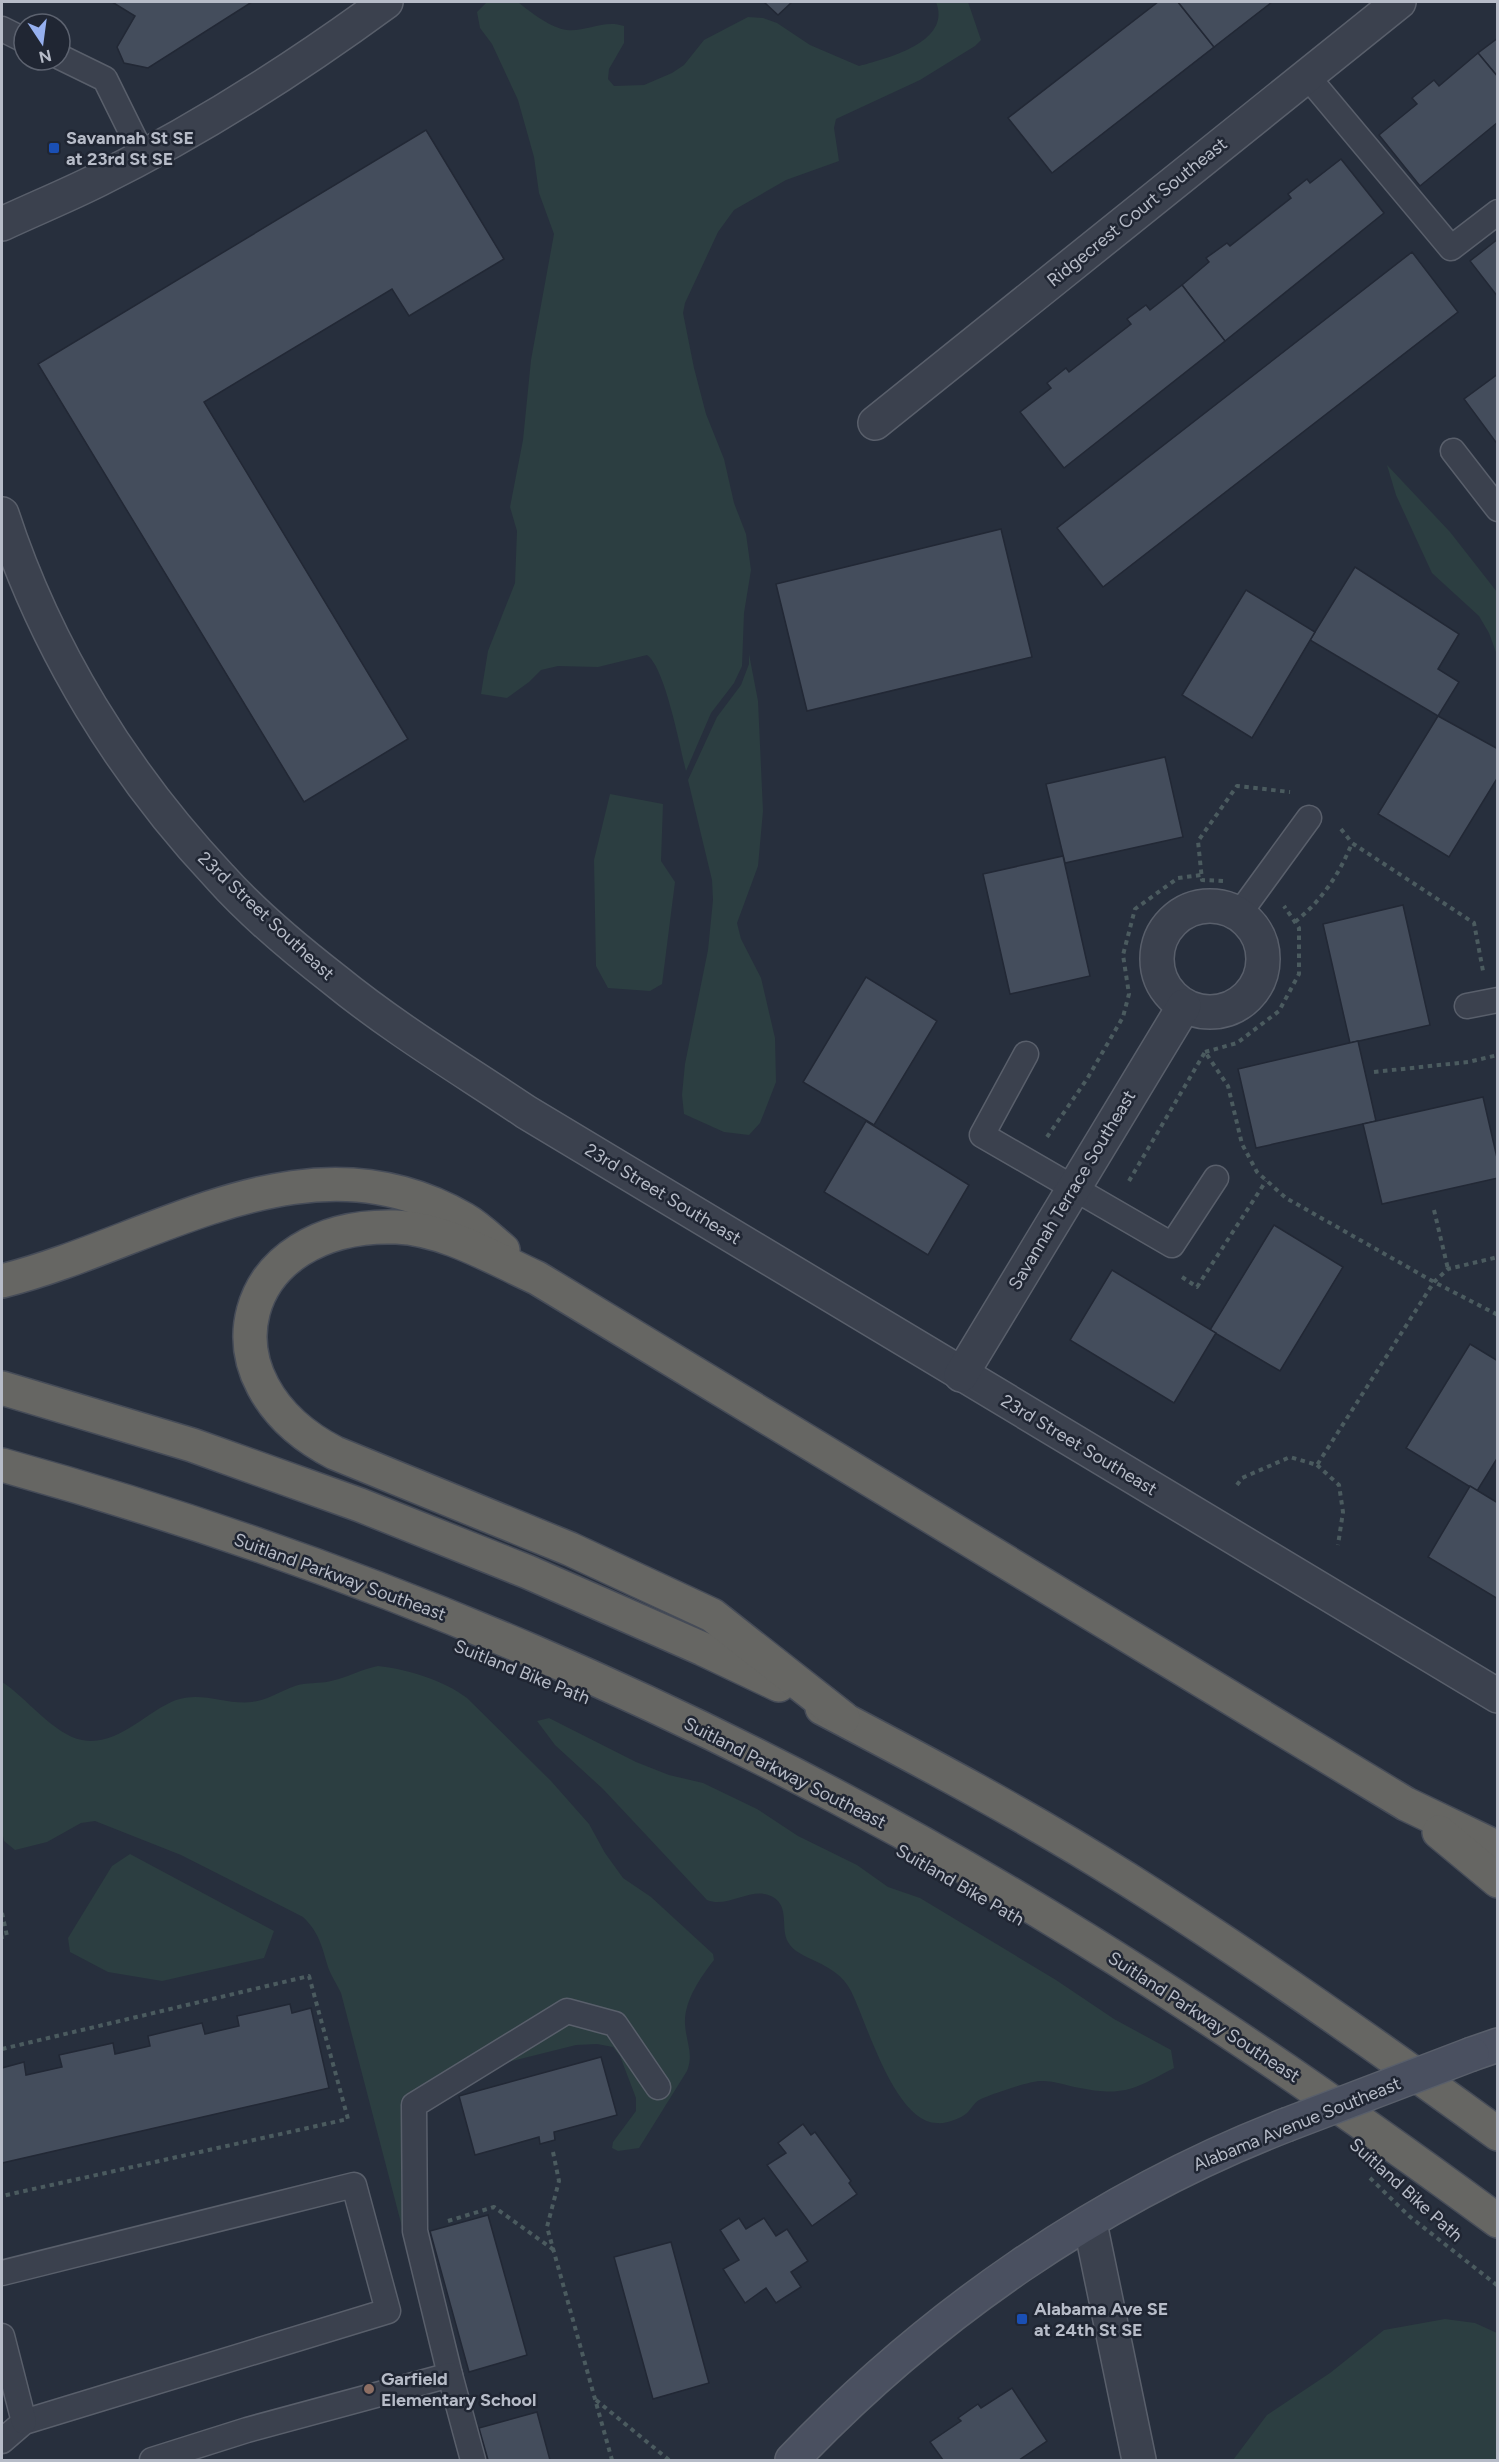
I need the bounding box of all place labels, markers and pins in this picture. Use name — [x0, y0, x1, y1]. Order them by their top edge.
place label: Savannah St SE at 23rd St SE — [66, 127, 194, 170]
marker: Savannah St SE at 23rd St SE — [47, 141, 61, 155]
place label: Alabama Ave SE at 24th St SE — [1034, 2298, 1168, 2341]
marker: Alabama Ave SE at 24th St SE — [1015, 2312, 1029, 2326]
place label: Garfield Elementary School — [381, 2368, 536, 2411]
marker: Garfield Elementary School — [362, 2382, 376, 2396]

